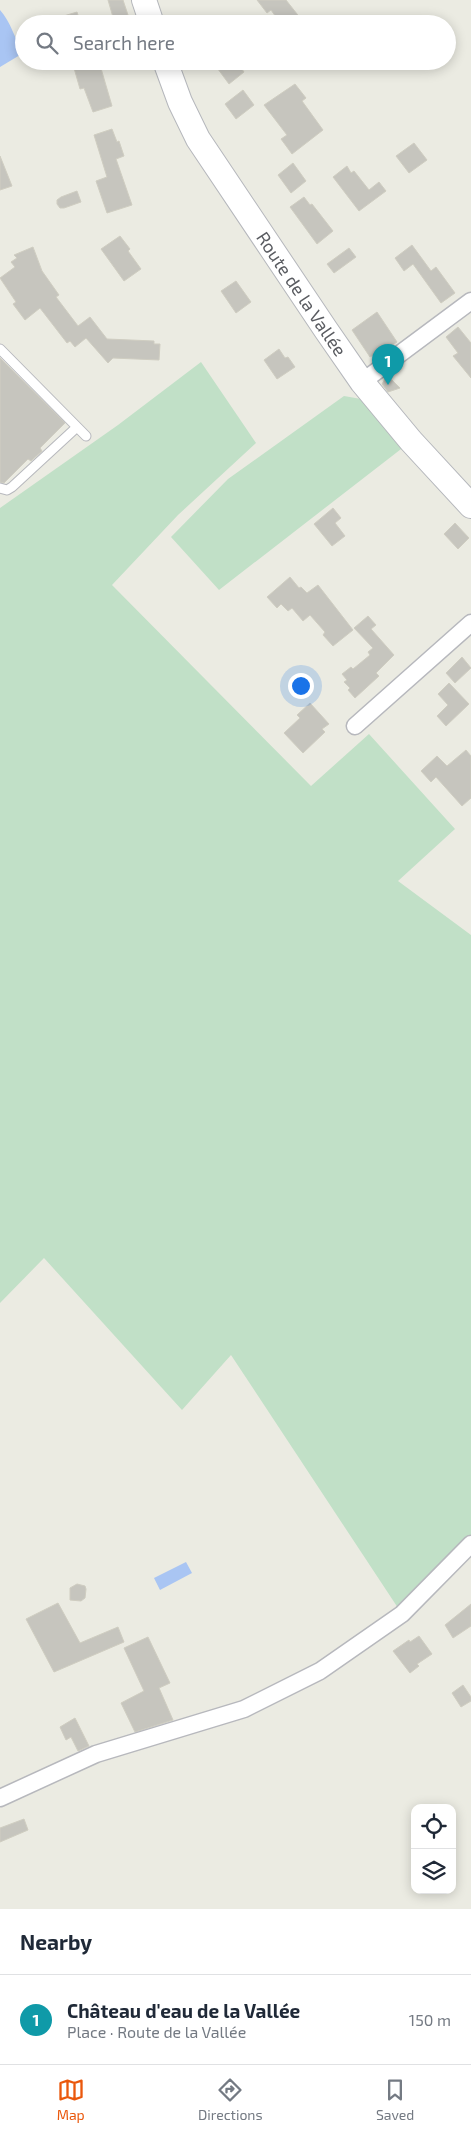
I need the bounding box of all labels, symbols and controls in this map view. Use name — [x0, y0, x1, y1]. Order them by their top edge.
search box — [15, 15, 456, 70]
icon: search — [33, 29, 61, 57]
text: Search here — [73, 31, 175, 54]
street label: Route de la Vallée — [252, 227, 352, 360]
pin: 1 — [372, 344, 404, 385]
your location — [288, 673, 314, 699]
map controls — [411, 1804, 456, 1894]
button: locate — [411, 1804, 456, 1849]
button: layers — [411, 1849, 456, 1894]
text: Nearby — [20, 1929, 92, 1954]
text: Château d'eau de la Vallée — [67, 1999, 300, 2022]
text: 1 — [33, 2010, 39, 2029]
text: 150 m — [409, 2010, 451, 2029]
text: Place · Route de la Vallée — [67, 2022, 246, 2041]
tab: Map — [57, 2076, 85, 2123]
tab: Directions — [198, 2076, 263, 2123]
tab: Saved — [376, 2076, 414, 2123]

